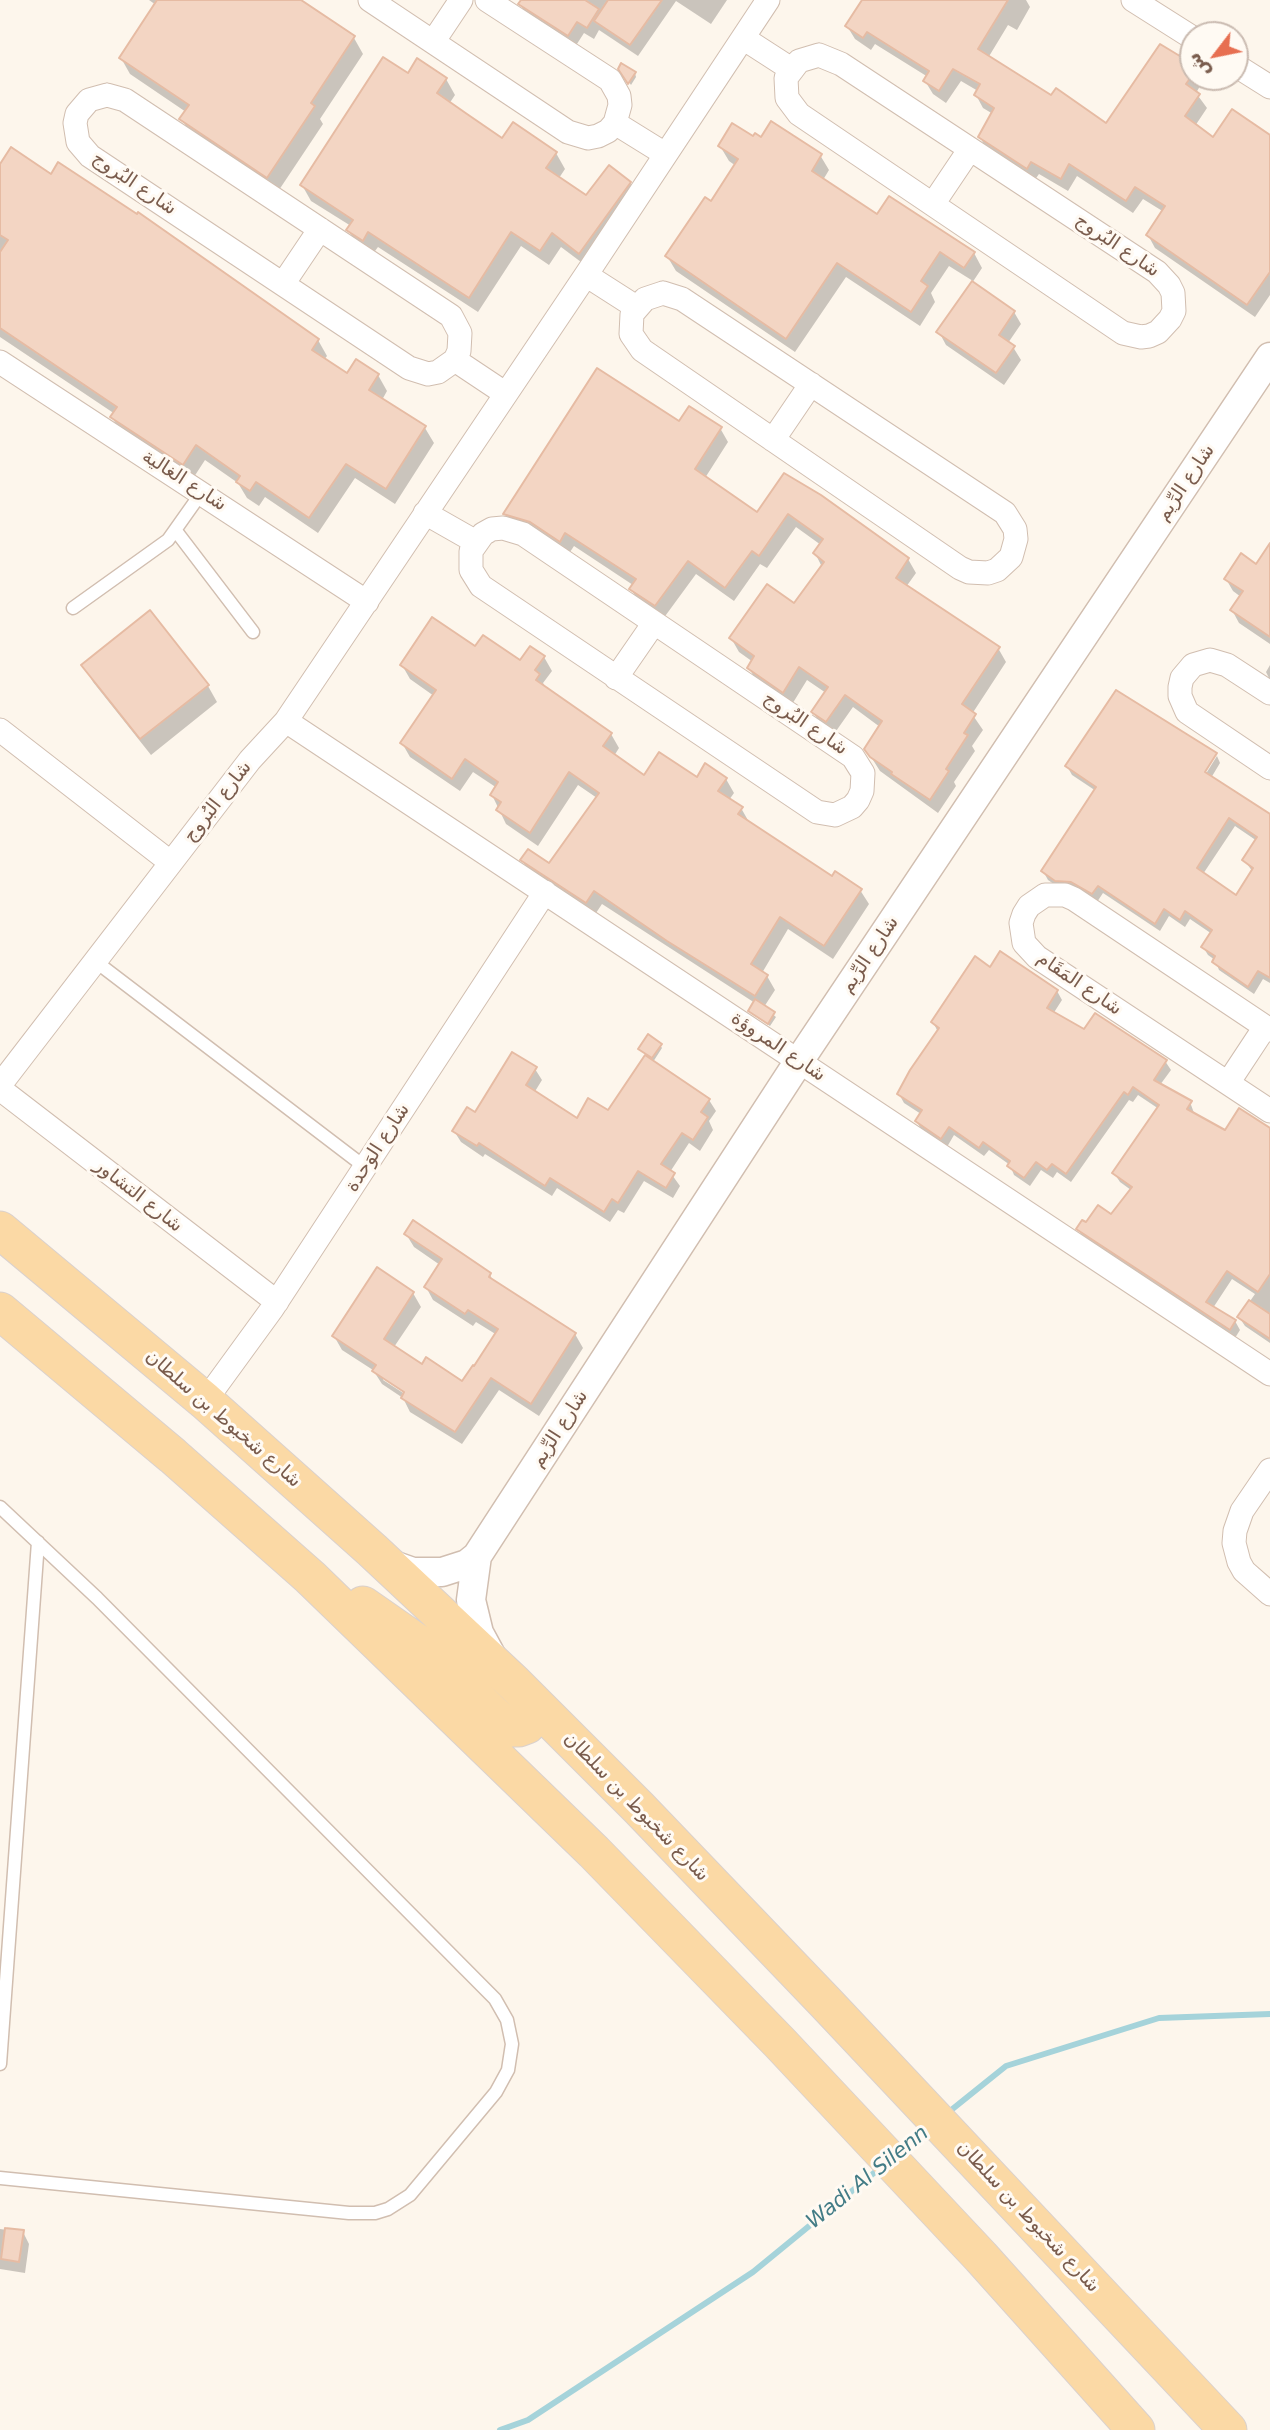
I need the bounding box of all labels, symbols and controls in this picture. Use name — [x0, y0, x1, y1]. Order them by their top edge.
north arrow — [1179, 21, 1249, 91]
text: ش — [1182, 49, 1214, 83]
street label: شارع البُروج — [87, 147, 181, 221]
street label: شارع البُروج — [1070, 209, 1164, 283]
street label: شارع الرِّيم — [1152, 440, 1220, 526]
street label: شارع الغالية — [138, 445, 230, 517]
street label: شارع البُروج — [758, 687, 852, 761]
street label: شارع البُروج — [179, 757, 257, 847]
street label: شارع الرِّيم — [836, 912, 904, 998]
street label: شارع المَقَام — [1032, 947, 1126, 1021]
street label: شارع المروؤة — [726, 1007, 830, 1087]
street label: شارع الوَحدة — [341, 1100, 415, 1196]
street label: شارع التشاور — [89, 1154, 187, 1238]
street label: شارع شخبوط بن سلطان — [140, 1345, 306, 1493]
street label: شارع الرِّيم — [527, 1386, 593, 1472]
street label: شارع شخبوط بن سلطان — [559, 1728, 713, 1886]
water label: Wadi Al Silenn — [802, 2121, 934, 2235]
street label: شارع شخبوط بن سلطان — [952, 2136, 1104, 2298]

